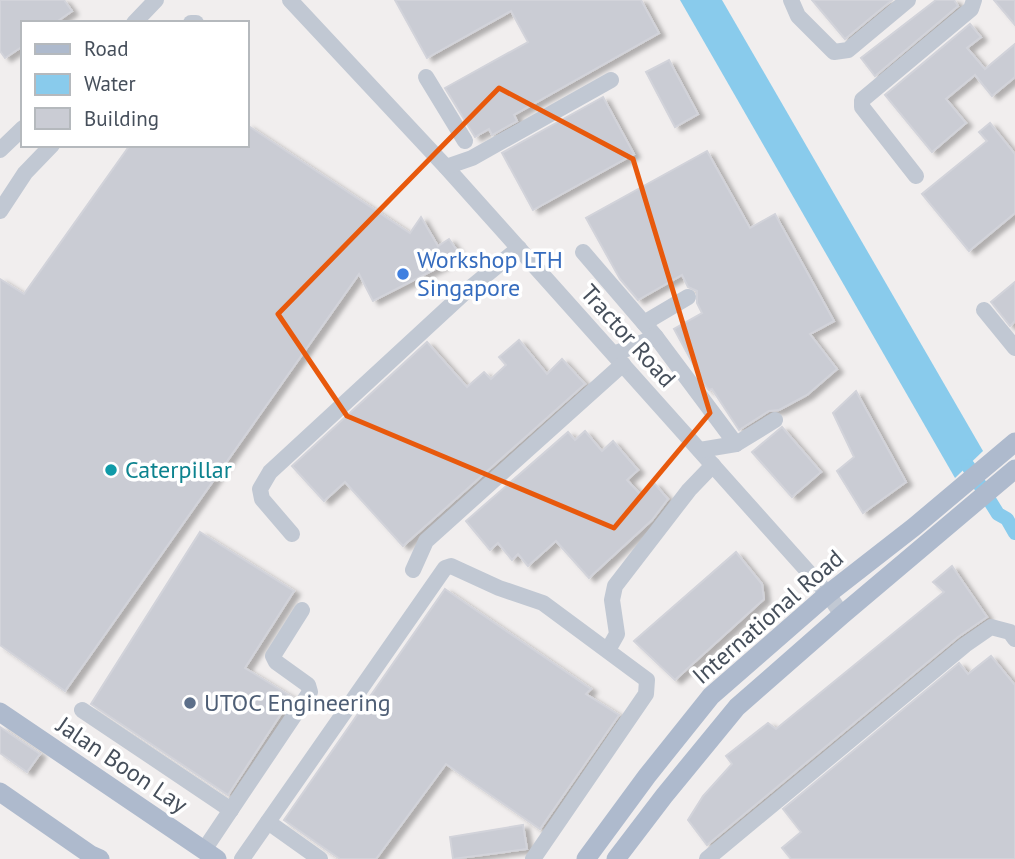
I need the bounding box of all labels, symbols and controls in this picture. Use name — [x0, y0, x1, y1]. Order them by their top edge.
legend — [21, 21, 248, 147]
text: Road — [84, 35, 128, 62]
text: Water — [84, 70, 136, 97]
text: Building — [84, 105, 159, 132]
place label: Workshop LTH Singapore — [417, 244, 563, 303]
marker: Workshop LTH Singapore — [395, 266, 411, 282]
street label: Tractor Road — [574, 278, 683, 394]
place label: Caterpillar — [125, 454, 232, 485]
marker: Caterpillar — [103, 462, 119, 478]
street label: International Road — [686, 543, 850, 691]
place label: UTOC Engineering — [204, 687, 391, 718]
marker: UTOC Engineering — [182, 695, 198, 711]
street label: Jalan Boon Lay — [50, 709, 194, 820]

